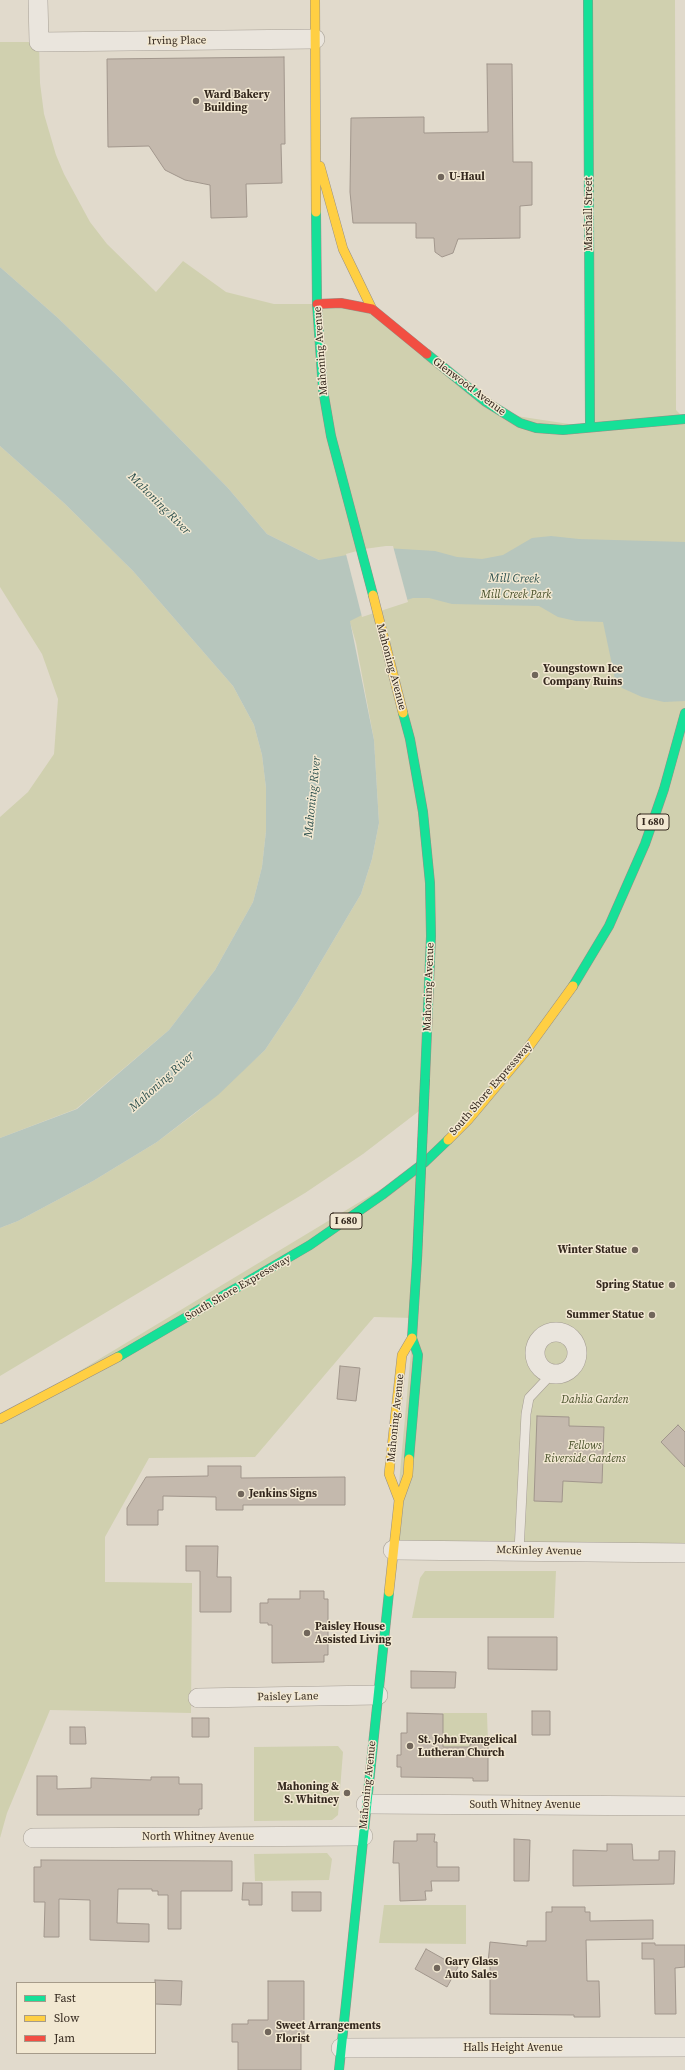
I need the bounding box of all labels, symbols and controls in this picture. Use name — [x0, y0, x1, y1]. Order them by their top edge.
street label: Irving Place — [147, 34, 207, 48]
place label: Ward Bakery Building — [204, 88, 270, 114]
marker: Ward Bakery Building — [191, 96, 201, 106]
place label: U-Haul — [449, 170, 485, 184]
marker: U-Haul — [436, 172, 446, 182]
street label: Marshall Street — [582, 177, 596, 251]
street label: Mahoning Avenue — [311, 306, 331, 396]
street label: Glenwood Avenue — [430, 355, 508, 419]
water label: Mahoning River — [125, 470, 193, 538]
water label: Mill Creek — [488, 571, 540, 587]
park label: Mill Creek Park — [481, 588, 551, 602]
street label: Mahoning Avenue — [373, 622, 409, 712]
place label: Youngstown Ice Company Ruins — [543, 662, 623, 688]
marker: Youngstown Ice Company Ruins — [530, 670, 540, 680]
water label: Mahoning River — [302, 756, 324, 838]
road number: I 680 — [637, 814, 669, 830]
street label: Mahoning Avenue — [421, 942, 437, 1032]
street label: South Shore Expressway — [447, 1040, 535, 1138]
water label: Mahoning River — [127, 1049, 197, 1115]
road number: I 680 — [330, 1213, 362, 1229]
place label: Winter Statue — [557, 1243, 627, 1257]
marker: Winter Statue — [630, 1245, 640, 1255]
street label: South Shore Expressway — [183, 1252, 293, 1324]
place label: Spring Statue — [596, 1278, 664, 1292]
marker: Spring Statue — [667, 1280, 677, 1290]
place label: Summer Statue — [566, 1308, 644, 1322]
marker: Summer Statue — [647, 1310, 657, 1320]
street label: Mahoning Avenue — [385, 1373, 407, 1463]
park label: Dahlia Garden — [561, 1393, 629, 1407]
park label: Fellows Riverside Gardens — [544, 1439, 626, 1465]
place label: Jenkins Signs — [249, 1487, 317, 1501]
marker: Jenkins Signs — [236, 1489, 246, 1499]
street label: McKinley Avenue — [496, 1544, 582, 1558]
place label: Paisley House Assisted Living — [315, 1620, 391, 1646]
marker: Paisley House Assisted Living — [302, 1628, 312, 1638]
street label: Paisley Lane — [257, 1690, 319, 1704]
place label: St. John Evangelical Lutheran Church — [418, 1733, 517, 1759]
street label: Mahoning Avenue — [357, 1740, 379, 1830]
marker: St. John Evangelical Lutheran Church — [405, 1741, 415, 1751]
place label: Mahoning & S. Whitney — [277, 1780, 339, 1806]
marker: Mahoning & S. Whitney — [342, 1788, 352, 1798]
street label: South Whitney Avenue — [469, 1798, 581, 1812]
street label: North Whitney Avenue — [142, 1830, 254, 1844]
place label: Gary Glass Auto Sales — [445, 1955, 498, 1981]
marker: Gary Glass Auto Sales — [432, 1963, 442, 1973]
legend — [16, 1982, 156, 2054]
text: Fast — [54, 1990, 76, 2006]
text: Slow — [54, 2010, 79, 2026]
place label: Sweet Arrangements Florist — [276, 2019, 381, 2045]
marker: Sweet Arrangements Florist — [263, 2027, 273, 2037]
text: Jam — [54, 2030, 75, 2046]
street label: Halls Height Avenue — [463, 2041, 563, 2055]

